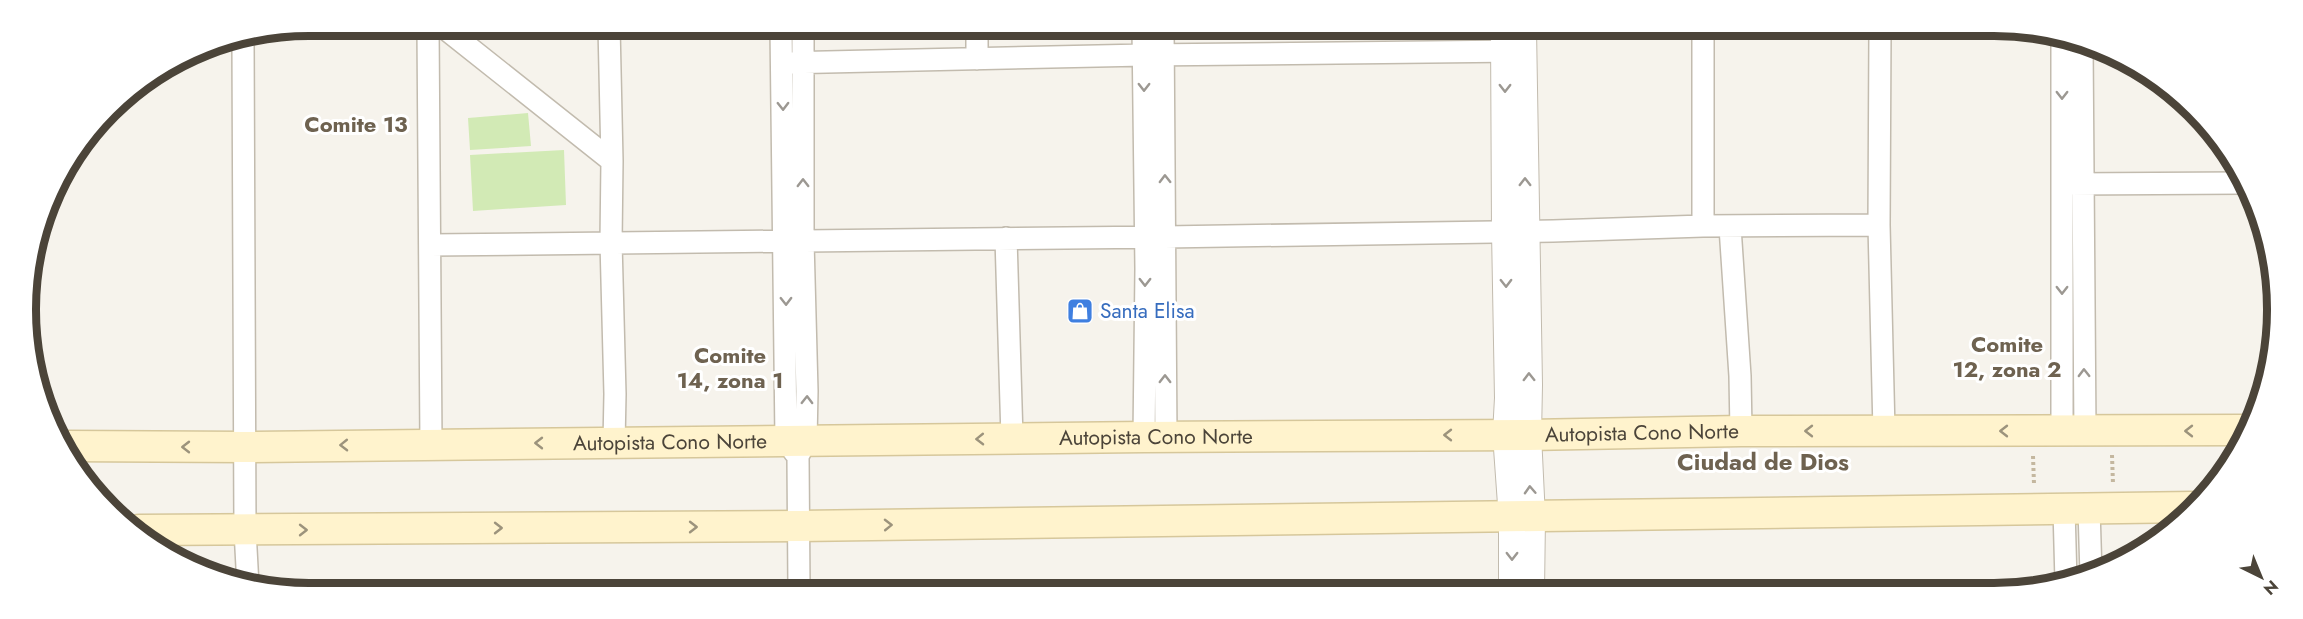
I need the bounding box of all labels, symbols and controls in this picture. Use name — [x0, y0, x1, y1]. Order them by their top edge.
one-way arrow — [1138, 82, 1150, 91]
one-way arrow — [1499, 83, 1511, 92]
one-way arrow — [2056, 91, 2068, 100]
one-way arrow — [777, 102, 789, 111]
district label: Comite 13 — [304, 108, 408, 140]
one-way arrow — [1159, 174, 1171, 183]
one-way arrow — [1519, 177, 1531, 186]
one-way arrow — [797, 178, 809, 187]
one-way arrow — [1139, 277, 1152, 286]
one-way arrow — [1500, 278, 1512, 287]
one-way arrow — [2056, 286, 2068, 295]
shop icon: Santa Elisa — [1065, 296, 1095, 326]
place label: Santa Elisa — [1100, 296, 1194, 326]
one-way arrow — [780, 297, 792, 306]
district label: Comite 12, zona 2 — [1952, 328, 2062, 385]
district label: Comite 14, zona 1 — [677, 339, 783, 396]
one-way arrow — [2078, 369, 2091, 378]
one-way arrow — [1523, 372, 1535, 381]
one-way arrow — [1159, 374, 1171, 383]
one-way arrow — [801, 396, 813, 405]
street label: Autopista Cono Norte — [1545, 416, 1739, 450]
street label: Autopista Cono Norte — [1059, 421, 1253, 453]
one-way arrow — [1804, 425, 1813, 437]
one-way arrow — [1999, 425, 2008, 437]
one-way arrow — [2184, 425, 2193, 437]
street label: Autopista Cono Norte — [573, 426, 767, 458]
one-way arrow — [1443, 429, 1452, 441]
one-way arrow — [975, 432, 984, 445]
one-way arrow — [534, 437, 543, 450]
one-way arrow — [339, 439, 348, 452]
one-way arrow — [182, 440, 191, 453]
district label: Ciudad de Dios — [1677, 444, 1849, 479]
one-way arrow — [1524, 485, 1537, 494]
one-way arrow — [884, 519, 893, 531]
one-way arrow — [689, 521, 698, 533]
one-way arrow — [494, 522, 503, 534]
one-way arrow — [299, 524, 308, 536]
north arrow — [2231, 547, 2291, 607]
one-way arrow — [1506, 551, 1518, 560]
text: N — [2258, 575, 2283, 600]

